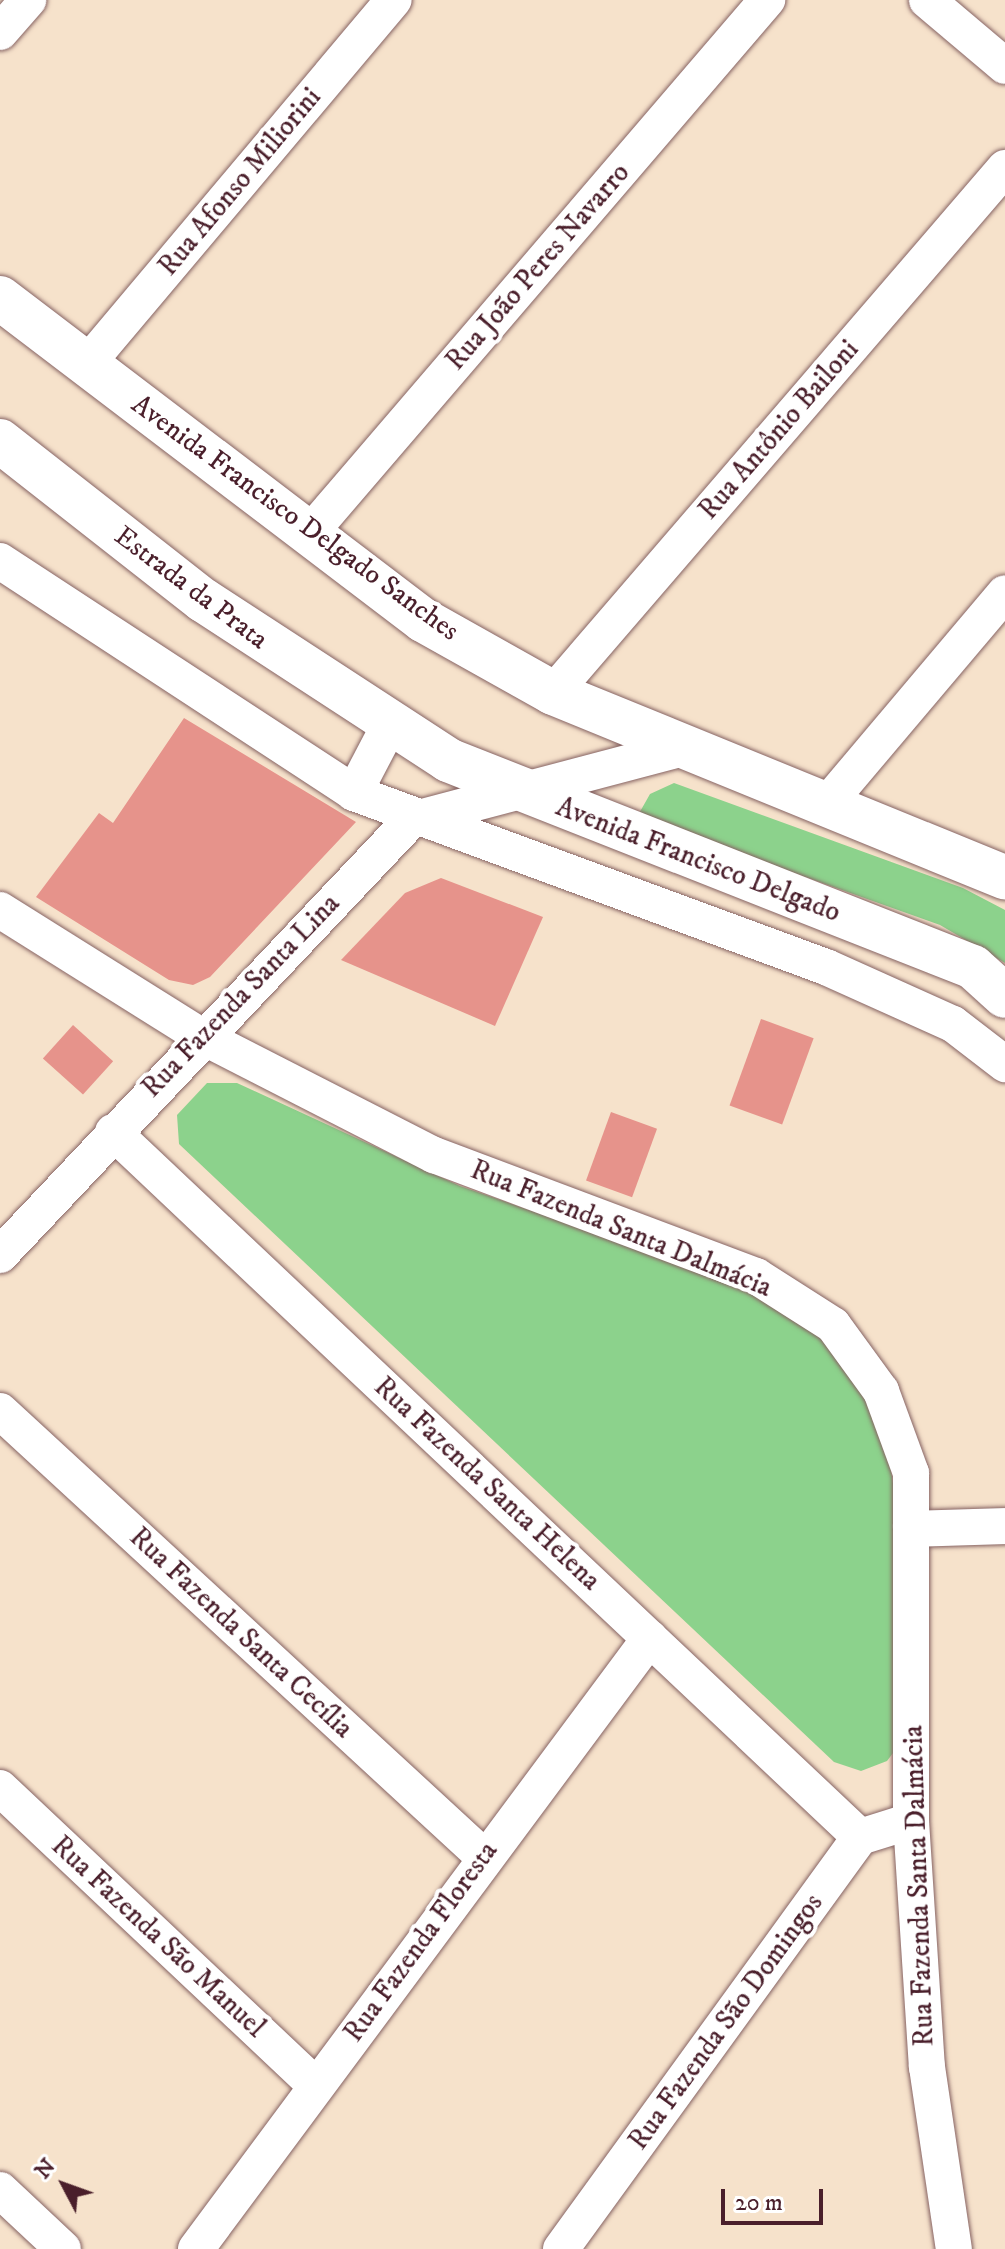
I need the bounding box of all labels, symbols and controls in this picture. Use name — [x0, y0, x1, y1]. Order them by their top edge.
street label: Rua Afonso Miliorini — [151, 81, 329, 283]
street label: Rua João Peres Navarro — [439, 157, 637, 377]
street label: Rua Antônio Bailoni — [692, 333, 866, 527]
street label: Avenida Francisco Delgado Sanches — [125, 388, 465, 648]
street label: Estrada da Prata — [108, 519, 274, 657]
street label: Avenida Francisco Delgado — [551, 790, 845, 930]
street label: Rua Fazenda Santa Lina — [135, 887, 347, 1105]
street label: Rua Fazenda Santa Dalmácia — [466, 1153, 776, 1305]
street label: Rua Fazenda Santa Helena — [367, 1370, 607, 1598]
street label: Rua Fazenda Santa Cecília — [122, 1521, 360, 1745]
street label: Rua Fazenda Santa Dalmácia — [897, 1725, 941, 2047]
street label: Rua Fazenda São Manuel — [44, 1829, 272, 2045]
street label: Rua Fazenda Floresta — [337, 1835, 505, 2049]
street label: Rua Fazenda São Domingos — [622, 1887, 830, 2157]
north arrow — [24, 2145, 104, 2225]
text: N — [29, 2153, 62, 2185]
scale bar — [725, 2173, 827, 2223]
text: 20 m — [735, 2188, 783, 2218]

